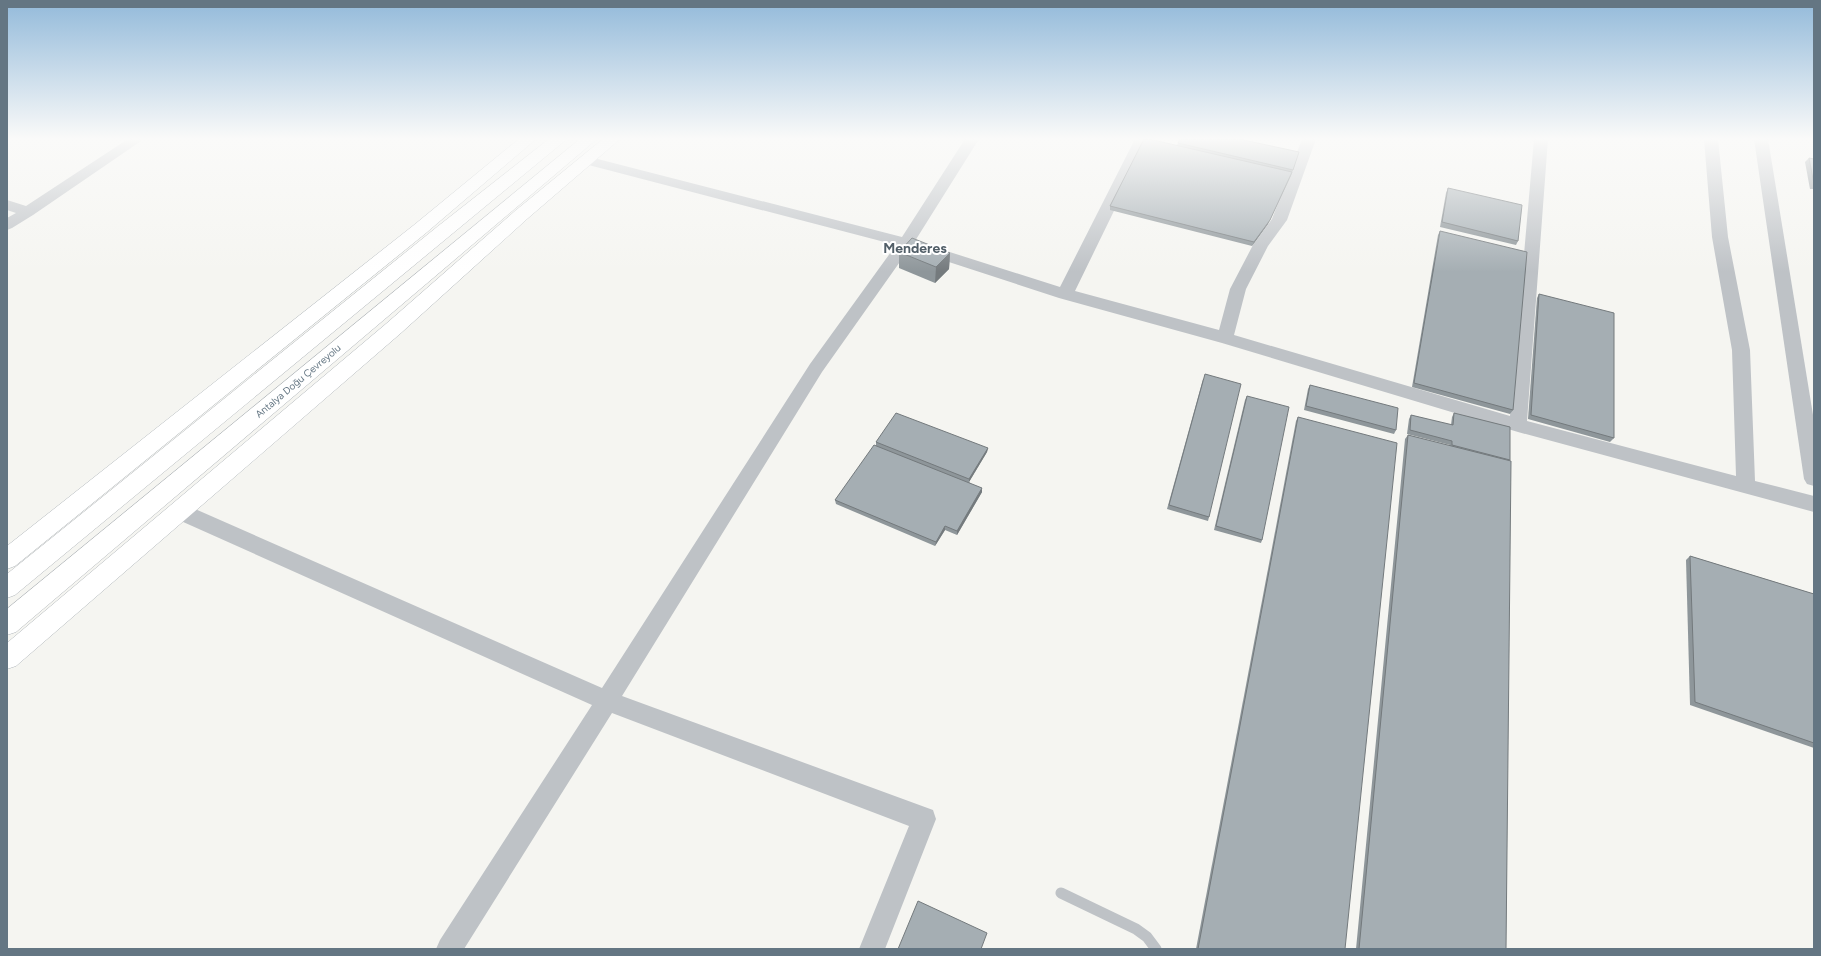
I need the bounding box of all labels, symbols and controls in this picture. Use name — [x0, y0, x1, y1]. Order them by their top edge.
district label: Menderes — [883, 240, 947, 257]
street label: Antalya Doğu Çevreyolu — [252, 341, 344, 421]

